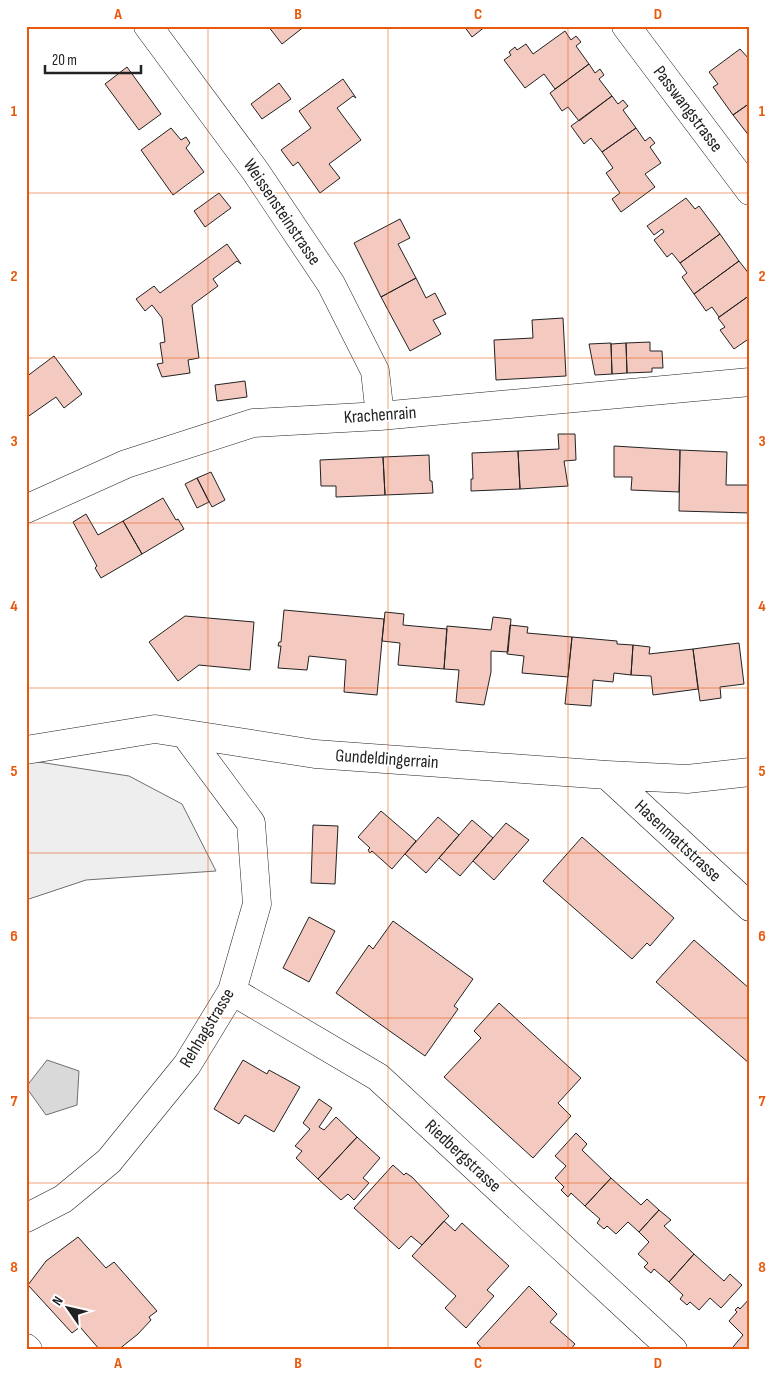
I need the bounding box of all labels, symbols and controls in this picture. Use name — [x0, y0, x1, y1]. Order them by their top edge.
text: A — [113, 5, 122, 24]
text: B — [294, 5, 302, 24]
text: C — [474, 5, 482, 24]
text: D — [654, 5, 662, 24]
scale bar — [45, 42, 141, 74]
text: 20 m — [52, 51, 77, 70]
street label: Passwangstrasse — [649, 62, 727, 156]
text: 1 — [11, 102, 18, 121]
text: 1 — [759, 102, 766, 121]
street label: Weissensteinstrasse — [239, 155, 325, 269]
text: 2 — [10, 267, 18, 286]
text: 2 — [758, 267, 766, 286]
street label: Krachenrain — [343, 402, 417, 428]
text: 3 — [10, 432, 18, 451]
text: 3 — [758, 432, 766, 451]
text: 4 — [10, 597, 18, 616]
text: 4 — [758, 597, 766, 616]
street label: Gundeldingerrain — [335, 745, 439, 773]
text: 5 — [10, 762, 18, 781]
text: 5 — [758, 762, 766, 781]
street label: Hasenmattstrasse — [630, 796, 726, 886]
text: 6 — [10, 927, 18, 946]
text: 6 — [758, 927, 766, 946]
street label: Rehhagstrasse — [175, 985, 239, 1071]
text: 7 — [11, 1092, 18, 1111]
text: 7 — [759, 1092, 766, 1111]
street label: Riedbergstrasse — [420, 1115, 506, 1197]
text: 8 — [10, 1258, 18, 1277]
text: 8 — [758, 1258, 766, 1277]
north arrow — [42, 1284, 92, 1334]
text: N — [48, 1293, 67, 1309]
text: A — [113, 1354, 122, 1373]
text: B — [294, 1354, 302, 1373]
text: C — [474, 1354, 482, 1373]
text: D — [654, 1354, 662, 1373]

